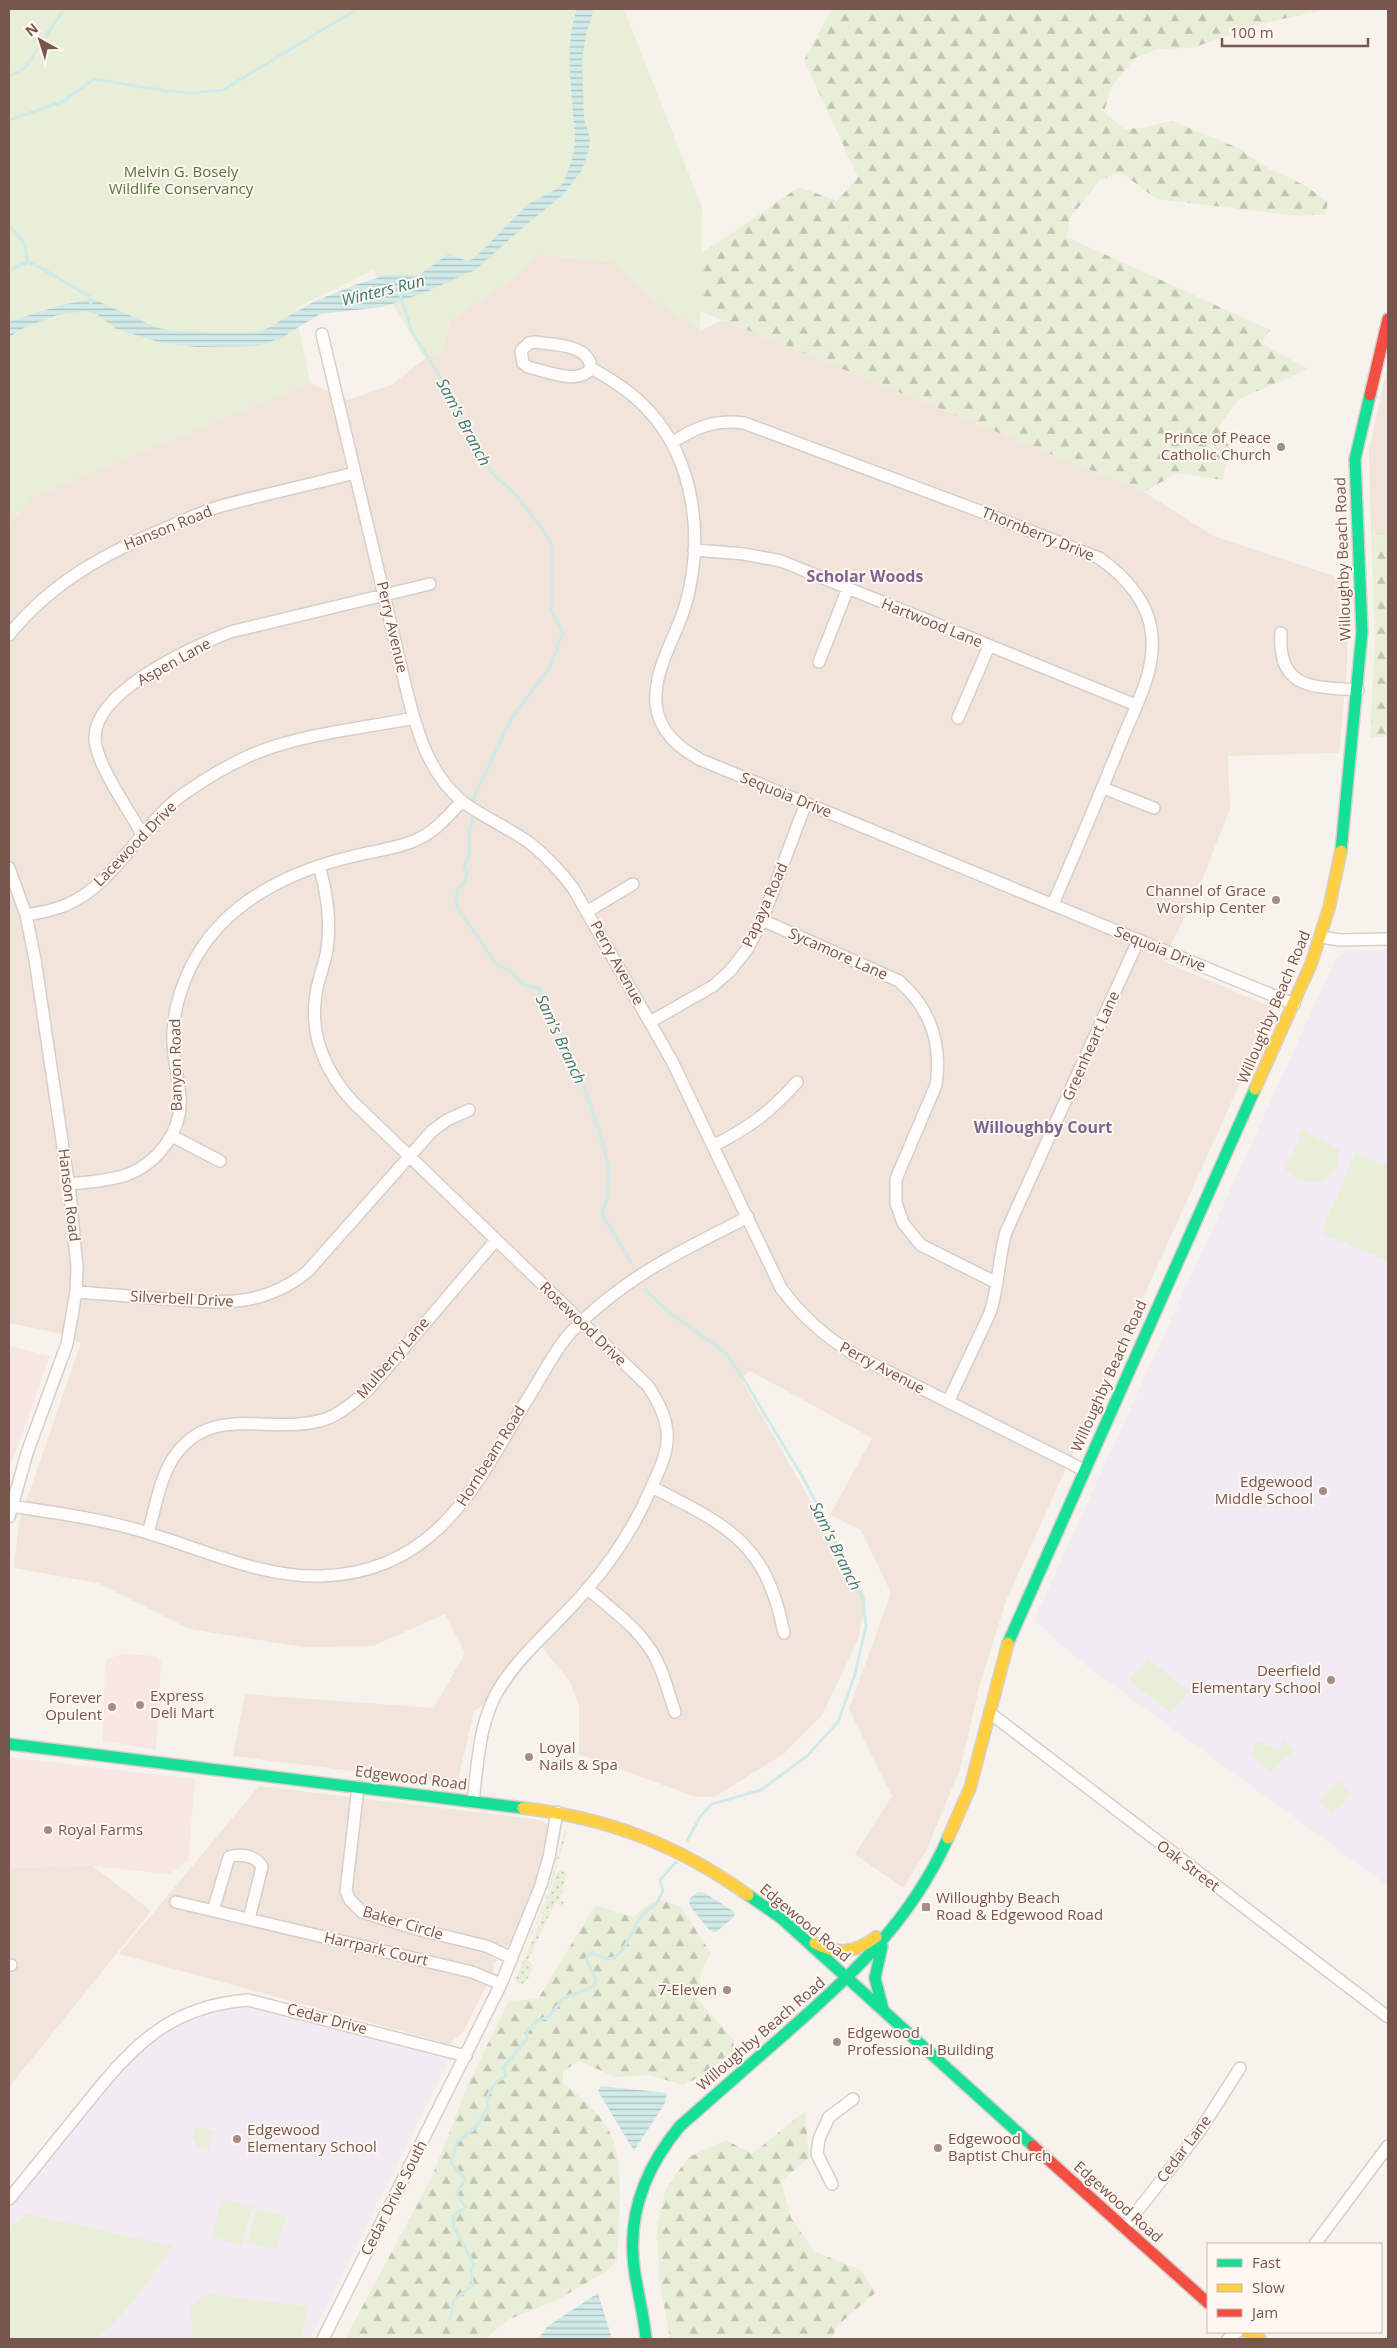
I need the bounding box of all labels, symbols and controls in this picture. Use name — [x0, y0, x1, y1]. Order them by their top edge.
north arrow — [15, 15, 65, 65]
scale bar — [1222, 15, 1368, 47]
text: N — [21, 19, 42, 40]
text: 100 m — [1230, 22, 1274, 42]
park label: Melvin G. Bosely Wildlife Conservancy — [109, 161, 254, 198]
water label: Winters Run — [339, 269, 427, 311]
water label: Sam's Branch — [432, 374, 496, 470]
place label: Prince of Peace Catholic Church — [1161, 427, 1271, 464]
marker: Prince of Peace Catholic Church — [1275, 441, 1287, 453]
street label: Willoughby Beach Road — [1329, 477, 1355, 641]
street label: Hanson Road — [120, 500, 215, 554]
street label: Thornberry Drive — [979, 501, 1098, 565]
district label: Scholar Woods — [807, 565, 923, 587]
street label: Perry Avenue — [373, 579, 413, 675]
street label: Hartwood Lane — [879, 593, 986, 651]
street label: Aspen Lane — [133, 633, 214, 690]
street label: Sequoia Drive — [738, 767, 835, 821]
street label: Lacewood Drive — [88, 796, 180, 890]
street label: Papaya Road — [737, 859, 792, 950]
place label: Channel of Grace Worship Center — [1146, 880, 1266, 917]
marker: Channel of Grace Worship Center — [1270, 894, 1282, 906]
street label: Perry Avenue — [587, 917, 649, 1008]
street label: Sequoia Drive — [1112, 921, 1209, 975]
street label: Sycamore Lane — [786, 922, 891, 984]
street label: Willoughby Beach Road — [1232, 927, 1314, 1086]
street label: Greenheart Lane — [1057, 988, 1123, 1104]
water label: Sam's Branch — [531, 991, 591, 1087]
street label: Banyon Road — [164, 1019, 186, 1112]
district label: Willoughby Court — [974, 1116, 1112, 1138]
street label: Hanson Road — [54, 1147, 86, 1243]
street label: Rosewood Drive — [536, 1277, 631, 1370]
street label: Silverbell Drive — [130, 1285, 234, 1311]
street label: Willoughby Beach Road — [1066, 1297, 1151, 1455]
street label: Mulberry Lane — [351, 1312, 433, 1402]
street label: Perry Avenue — [837, 1336, 928, 1398]
street label: Hornbeam Road — [451, 1401, 529, 1510]
place label: Edgewood Middle School — [1215, 1471, 1313, 1508]
marker: Edgewood Middle School — [1317, 1485, 1329, 1497]
water label: Sam's Branch — [805, 1498, 867, 1594]
place label: Deerfield Elementary School — [1191, 1660, 1321, 1697]
marker: Deerfield Elementary School — [1325, 1674, 1337, 1686]
place label: Express Deli Mart — [150, 1685, 214, 1722]
place label: Forever Opulent — [45, 1687, 102, 1724]
marker: Express Deli Mart — [134, 1699, 146, 1711]
marker: Forever Opulent — [106, 1701, 118, 1713]
place label: Loyal Nails & Spa — [539, 1737, 618, 1774]
marker: Loyal Nails & Spa — [523, 1751, 535, 1763]
street label: Edgewood Road — [354, 1760, 468, 1794]
place label: Royal Farms — [58, 1819, 143, 1839]
marker: Royal Farms — [42, 1824, 54, 1836]
street label: Oak Street — [1153, 1835, 1224, 1895]
street label: Edgewood Road — [756, 1878, 855, 1966]
place label: Willoughby Beach Road & Edgewood Road — [936, 1887, 1103, 1924]
street label: Baker Circle — [361, 1900, 446, 1944]
marker: Willoughby Beach Road & Edgewood Road — [920, 1901, 932, 1913]
street label: Harrpark Court — [322, 1926, 430, 1970]
street label: Willoughby Beach Road — [692, 1972, 829, 2095]
place label: 7-Eleven — [658, 1979, 717, 1999]
marker: 7-Eleven — [721, 1984, 733, 1996]
street label: Cedar Drive — [285, 1998, 370, 2038]
place label: Edgewood Professional Building — [847, 2022, 994, 2059]
marker: Edgewood Professional Building — [831, 2036, 843, 2048]
street label: Cedar Lane — [1151, 2111, 1215, 2186]
place label: Edgewood Elementary School — [247, 2119, 377, 2156]
place label: Edgewood Baptist Church — [948, 2128, 1051, 2165]
marker: Edgewood Elementary School — [231, 2133, 243, 2145]
street label: Cedar Drive South — [355, 2136, 431, 2259]
marker: Edgewood Baptist Church — [932, 2142, 944, 2154]
street label: Edgewood Road — [1070, 2156, 1167, 2246]
legend — [1207, 2243, 1382, 2333]
text: Fast — [1252, 2252, 1281, 2272]
text: Slow — [1252, 2277, 1285, 2297]
text: Jam — [1250, 2302, 1278, 2322]

